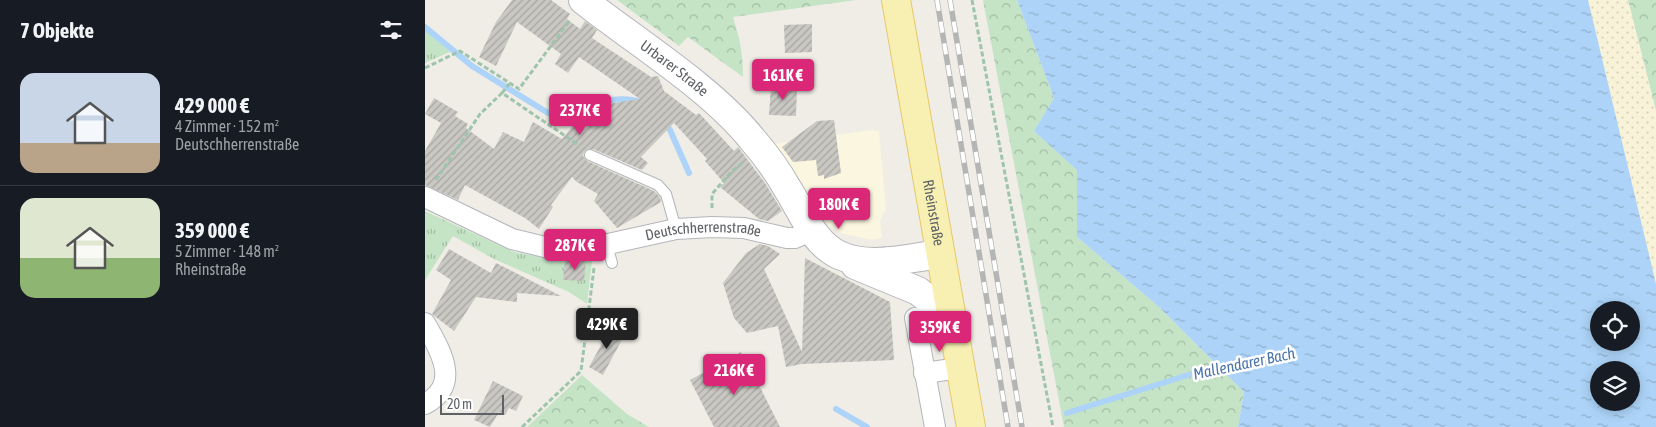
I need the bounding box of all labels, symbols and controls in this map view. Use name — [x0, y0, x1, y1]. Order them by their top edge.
icon: filters — [377, 16, 405, 44]
text: 7 Objekte — [20, 18, 94, 42]
street label: Urbarer Straße — [637, 37, 712, 99]
pin: 161K € — [742, 58, 824, 101]
text: 161K € — [763, 66, 803, 84]
icon: home — [60, 93, 120, 153]
text: 429 000 € — [175, 93, 249, 117]
pin: 237K € — [539, 94, 621, 136]
text: 237K € — [560, 101, 600, 119]
text: 4 Zimmer · 152 m² — [175, 117, 279, 135]
text: Deutschherrenstraße — [175, 135, 299, 153]
street label: Rheinstraße — [920, 178, 948, 247]
pin: 180K € — [798, 188, 880, 230]
text: 180K € — [819, 195, 859, 213]
icon: home — [60, 218, 120, 278]
text: 359 000 € — [175, 218, 249, 242]
street label: Deutschherrenstraße — [644, 218, 763, 244]
pin: 287K € — [534, 228, 616, 271]
text: 287K € — [555, 236, 595, 254]
text: 5 Zimmer · 148 m² — [175, 242, 279, 260]
text: Rheinstraße — [175, 260, 246, 278]
map controls — [1590, 301, 1640, 411]
button: locate — [1590, 301, 1640, 351]
pin: 429K € — [566, 308, 648, 350]
pin: 359K € — [899, 310, 981, 353]
text: 429K € — [587, 315, 627, 333]
text: 359K € — [920, 318, 960, 336]
water label: Mallendarer Bach — [1191, 343, 1297, 383]
pin: 216K € — [693, 354, 775, 396]
text: 216K € — [714, 361, 754, 379]
button: layers — [1590, 361, 1640, 411]
scale bar — [440, 392, 504, 415]
text: 20 m — [447, 396, 472, 412]

